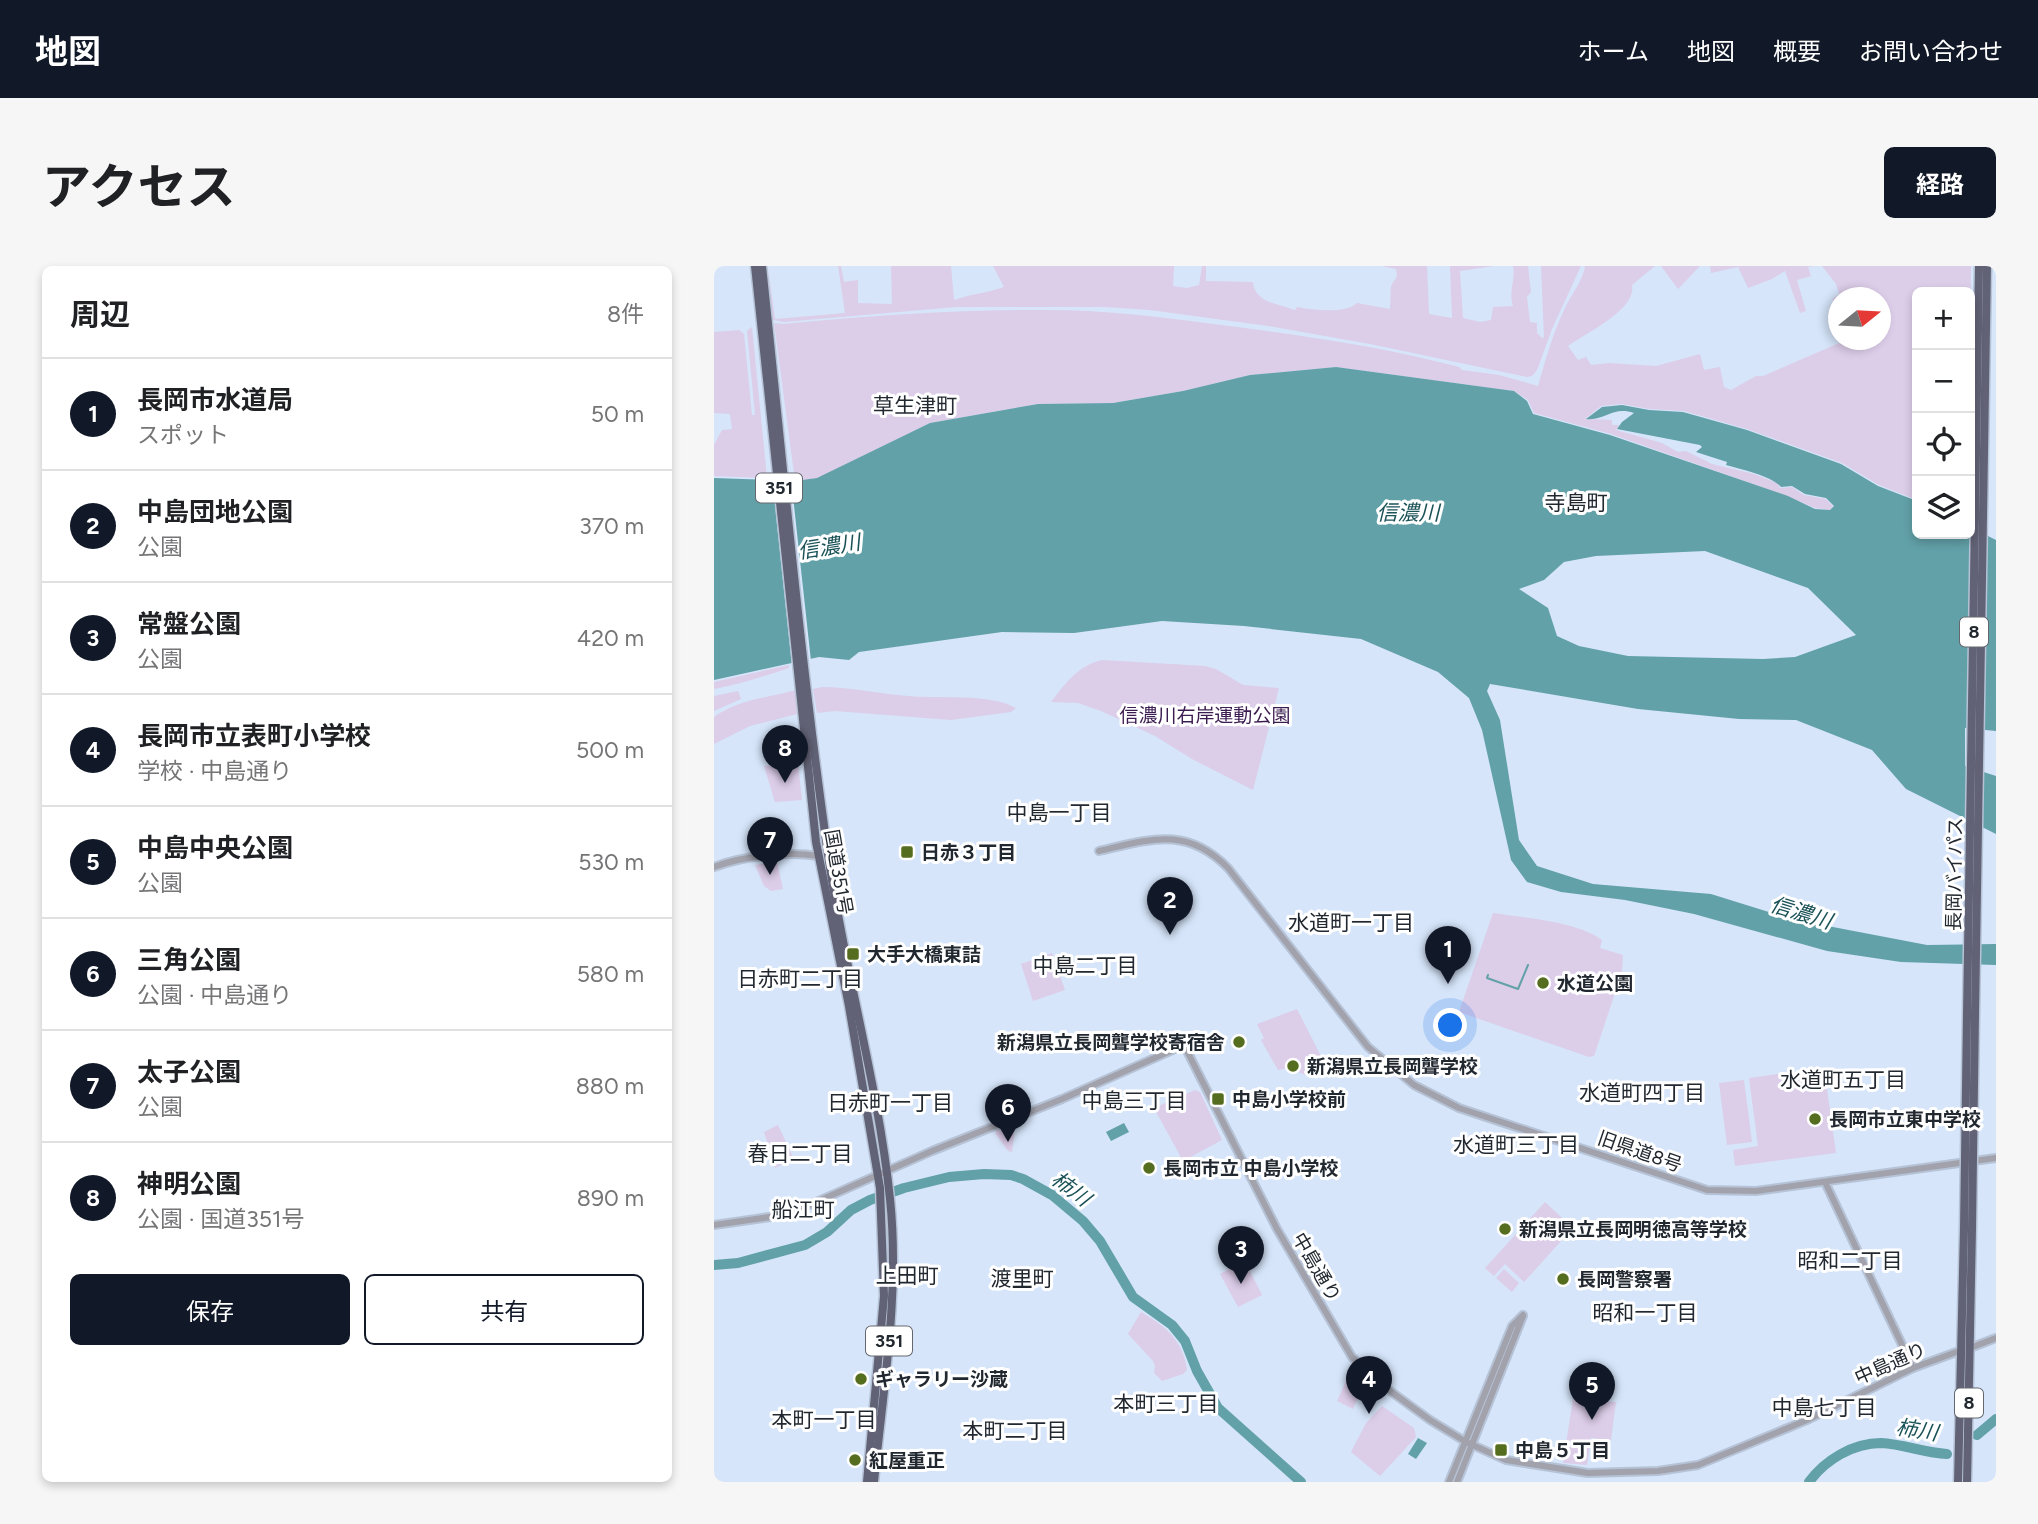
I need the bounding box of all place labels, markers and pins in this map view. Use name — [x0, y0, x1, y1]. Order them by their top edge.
pin: 8 — [762, 725, 808, 783]
pin: 7 — [747, 817, 793, 875]
place label: 日赤３丁目 — [921, 841, 1016, 864]
marker: 日赤３丁目 — [899, 844, 915, 860]
pin: 2 — [1147, 877, 1193, 935]
pin: 1 — [1425, 926, 1471, 984]
place label: 大手大橋東詰 — [867, 943, 981, 966]
marker: 大手大橋東詰 — [845, 946, 861, 962]
place label: 水道公園 — [1557, 972, 1633, 995]
marker: 水道公園 — [1535, 975, 1551, 991]
place label: 新潟県立長岡聾学校寄宿舎 — [997, 1031, 1225, 1054]
marker: 新潟県立長岡聾学校寄宿舎 — [1231, 1034, 1247, 1050]
place label: 新潟県立長岡聾学校 — [1307, 1055, 1478, 1078]
marker: 新潟県立長岡聾学校 — [1285, 1058, 1301, 1074]
pin: 6 — [985, 1084, 1031, 1142]
place label: 中島小学校前 — [1232, 1088, 1346, 1111]
marker: 中島小学校前 — [1210, 1091, 1226, 1107]
place label: 長岡市立東中学校 — [1829, 1108, 1981, 1131]
marker: 長岡市立東中学校 — [1807, 1111, 1823, 1127]
place label: 長岡市立 中島小学校 — [1163, 1157, 1339, 1180]
marker: 長岡市立 中島小学校 — [1141, 1160, 1157, 1176]
place label: 新潟県立長岡明徳高等学校 — [1519, 1218, 1747, 1241]
marker: 新潟県立長岡明徳高等学校 — [1497, 1221, 1513, 1237]
pin: 3 — [1218, 1226, 1264, 1284]
place label: 長岡警察署 — [1577, 1268, 1672, 1291]
marker: 長岡警察署 — [1555, 1271, 1571, 1287]
pin: 4 — [1346, 1356, 1392, 1414]
pin: 5 — [1569, 1362, 1615, 1420]
place label: ギャラリー沙蔵 — [875, 1368, 1008, 1391]
marker: ギャラリー沙蔵 — [853, 1371, 869, 1387]
place label: 中島５丁目 — [1515, 1439, 1610, 1462]
marker: 中島５丁目 — [1493, 1442, 1509, 1458]
place label: 紅屋重正 — [869, 1449, 945, 1472]
marker: 紅屋重正 — [847, 1452, 863, 1468]

